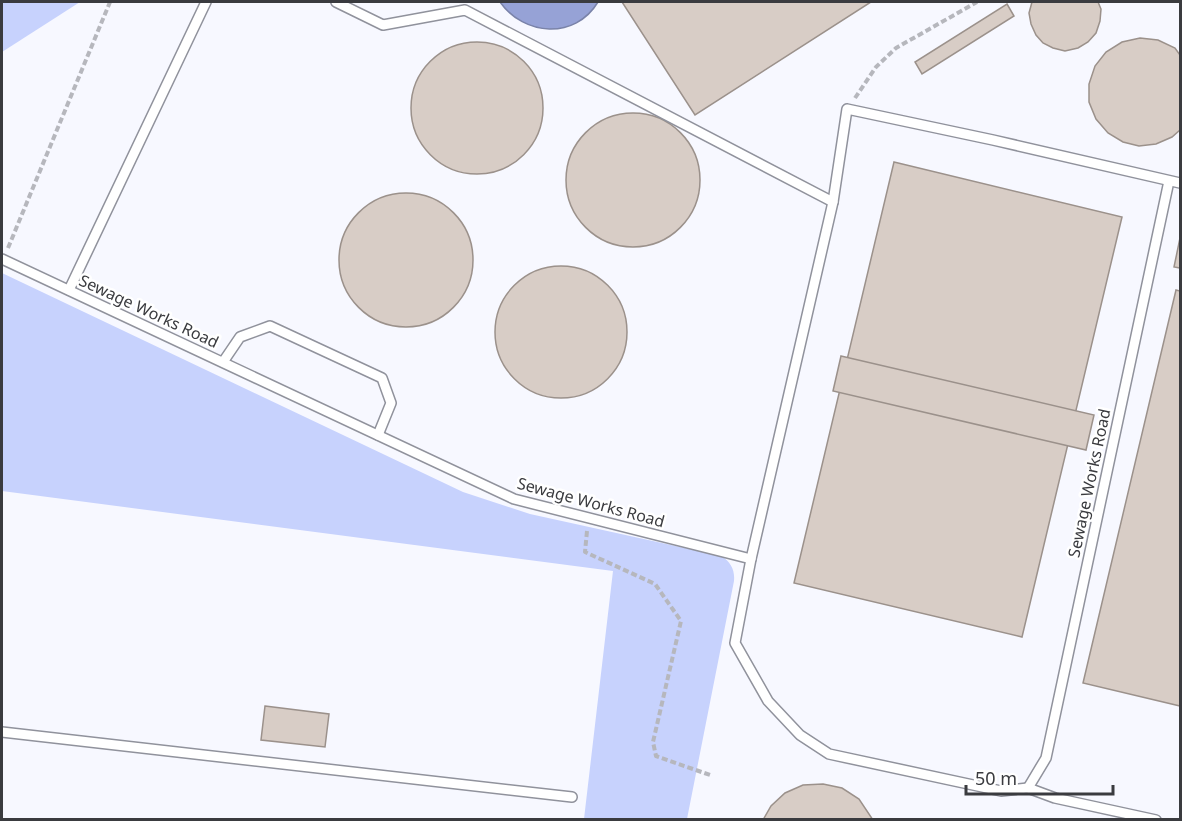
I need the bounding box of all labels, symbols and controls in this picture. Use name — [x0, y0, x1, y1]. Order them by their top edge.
street label: Sewage Works Road — [76, 269, 222, 353]
street label: Sewage Works Road — [1062, 407, 1116, 559]
street label: Sewage Works Road — [515, 472, 667, 532]
scale bar — [966, 758, 1113, 796]
text: 50 m — [975, 766, 1017, 790]

